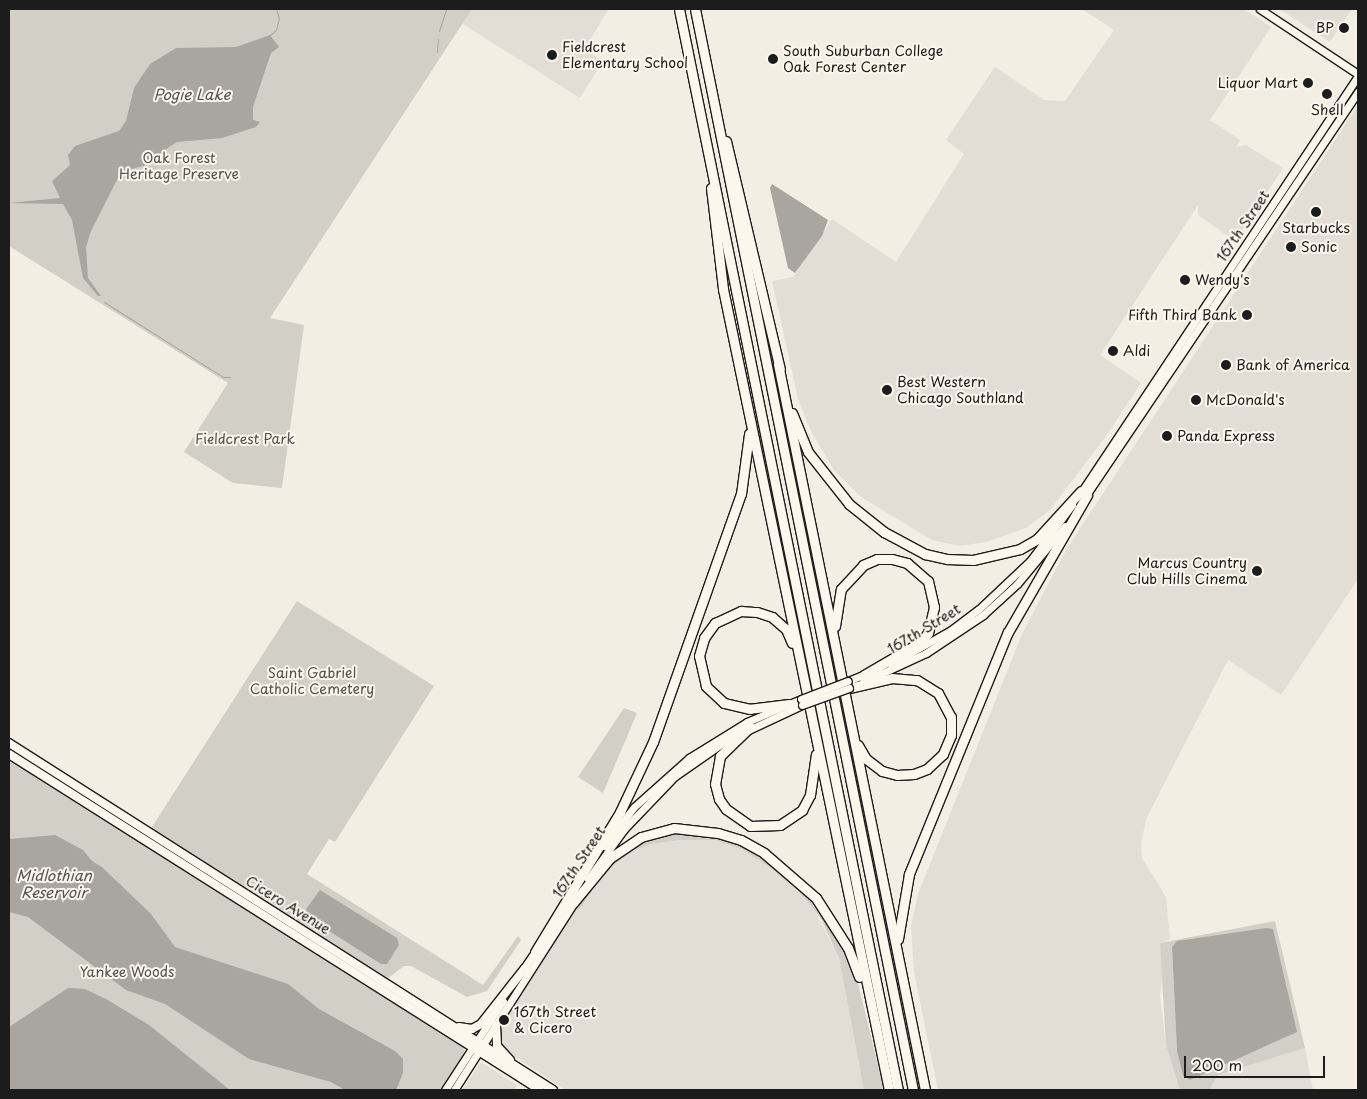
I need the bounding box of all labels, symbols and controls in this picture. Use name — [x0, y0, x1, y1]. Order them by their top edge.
place label: BP — [1316, 20, 1334, 36]
marker: BP — [1338, 22, 1350, 34]
place label: Fieldcrest Elementary School — [562, 39, 688, 72]
place label: South Suburban College Oak Forest Center — [783, 43, 945, 75]
marker: Fieldcrest Elementary School — [546, 49, 558, 61]
marker: South Suburban College Oak Forest Center — [767, 53, 779, 65]
place label: Liquor Mart — [1217, 75, 1298, 91]
marker: Liquor Mart — [1302, 77, 1314, 89]
water label: Pogie Lake — [153, 85, 231, 103]
marker: Shell — [1321, 88, 1333, 100]
place label: Shell — [1311, 102, 1343, 118]
park label: Oak Forest Heritage Preserve — [119, 150, 239, 182]
street label: 167th Street — [1213, 187, 1273, 265]
marker: Starbucks — [1310, 206, 1322, 218]
place label: Starbucks — [1282, 220, 1350, 236]
place label: Sonic — [1301, 239, 1337, 255]
marker: Sonic — [1285, 241, 1297, 253]
place label: Wendy's — [1195, 272, 1250, 288]
marker: Wendy's — [1179, 274, 1191, 286]
place label: Fifth Third Bank — [1125, 307, 1237, 323]
marker: Fifth Third Bank — [1241, 309, 1253, 321]
place label: Aldi — [1123, 343, 1150, 359]
marker: Aldi — [1107, 345, 1119, 357]
place label: Bank of America — [1236, 357, 1350, 373]
marker: Bank of America — [1220, 359, 1232, 371]
place label: Best Western Chicago Southland — [897, 374, 1024, 407]
marker: Best Western Chicago Southland — [881, 384, 893, 396]
place label: McDonald's — [1206, 392, 1285, 408]
marker: McDonald's — [1190, 394, 1202, 406]
place label: Panda Express — [1177, 428, 1275, 444]
marker: Panda Express — [1161, 430, 1173, 442]
park label: Fieldcrest Park — [195, 431, 295, 447]
place label: Marcus Country Club Hills Cinema — [1127, 555, 1247, 588]
marker: Marcus Country Club Hills Cinema — [1251, 565, 1263, 577]
street label: 167th Street — [884, 601, 964, 657]
park label: Saint Gabriel Catholic Cemetery — [249, 665, 375, 698]
street label: 167th Street — [549, 823, 609, 901]
water label: Midlothian Reservoir — [16, 865, 92, 900]
street label: Cicero Avenue — [243, 872, 333, 938]
park label: Yankee Woods — [79, 964, 175, 980]
place label: 167th Street & Cicero — [514, 1004, 596, 1036]
marker: 167th Street & Cicero — [498, 1014, 510, 1026]
scale bar — [1187, 1046, 1328, 1078]
text: 200 m — [1192, 1053, 1242, 1076]

